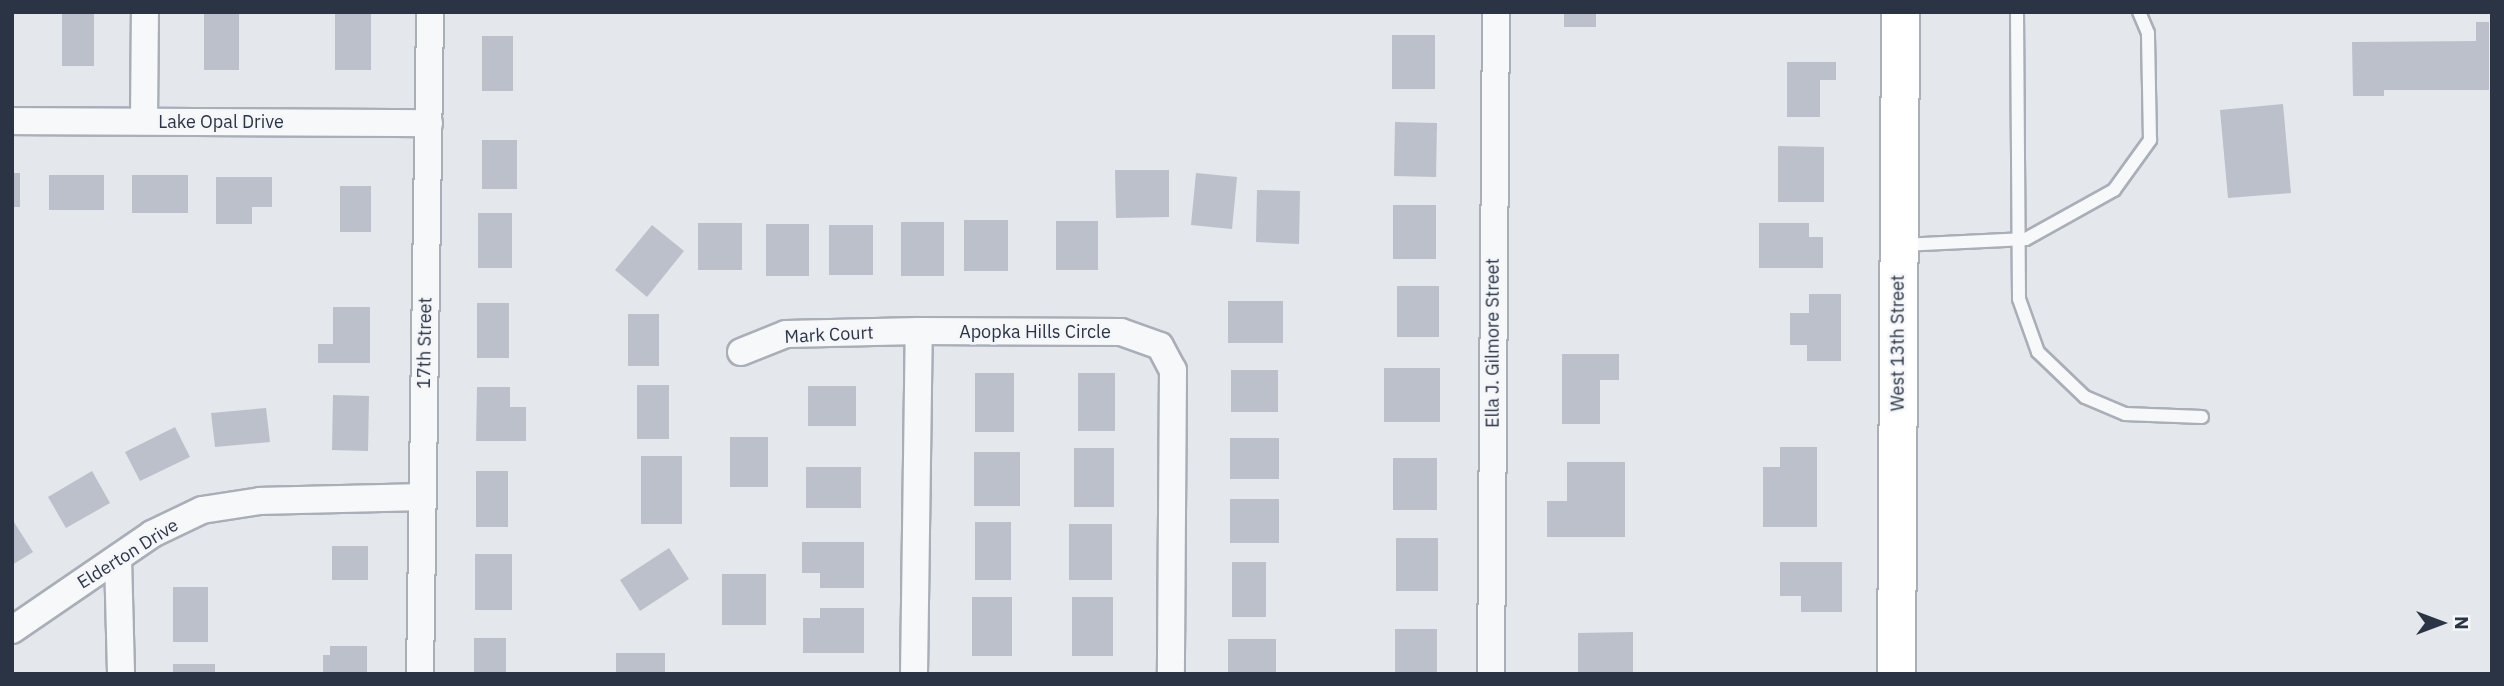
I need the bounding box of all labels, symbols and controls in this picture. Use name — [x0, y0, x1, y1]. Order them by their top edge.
street label: Lake Opal Drive — [158, 111, 284, 133]
street label: Ella J. Gilmore Street — [1482, 258, 1504, 428]
street label: West 13th Street — [1887, 275, 1909, 411]
street label: 17th Street — [413, 297, 437, 389]
street label: Apopka Hills Circle — [959, 321, 1111, 343]
street label: Mark Court — [784, 322, 874, 348]
street label: Elderton Drive — [74, 514, 182, 594]
north arrow — [2406, 588, 2476, 658]
text: N — [2450, 616, 2474, 630]

